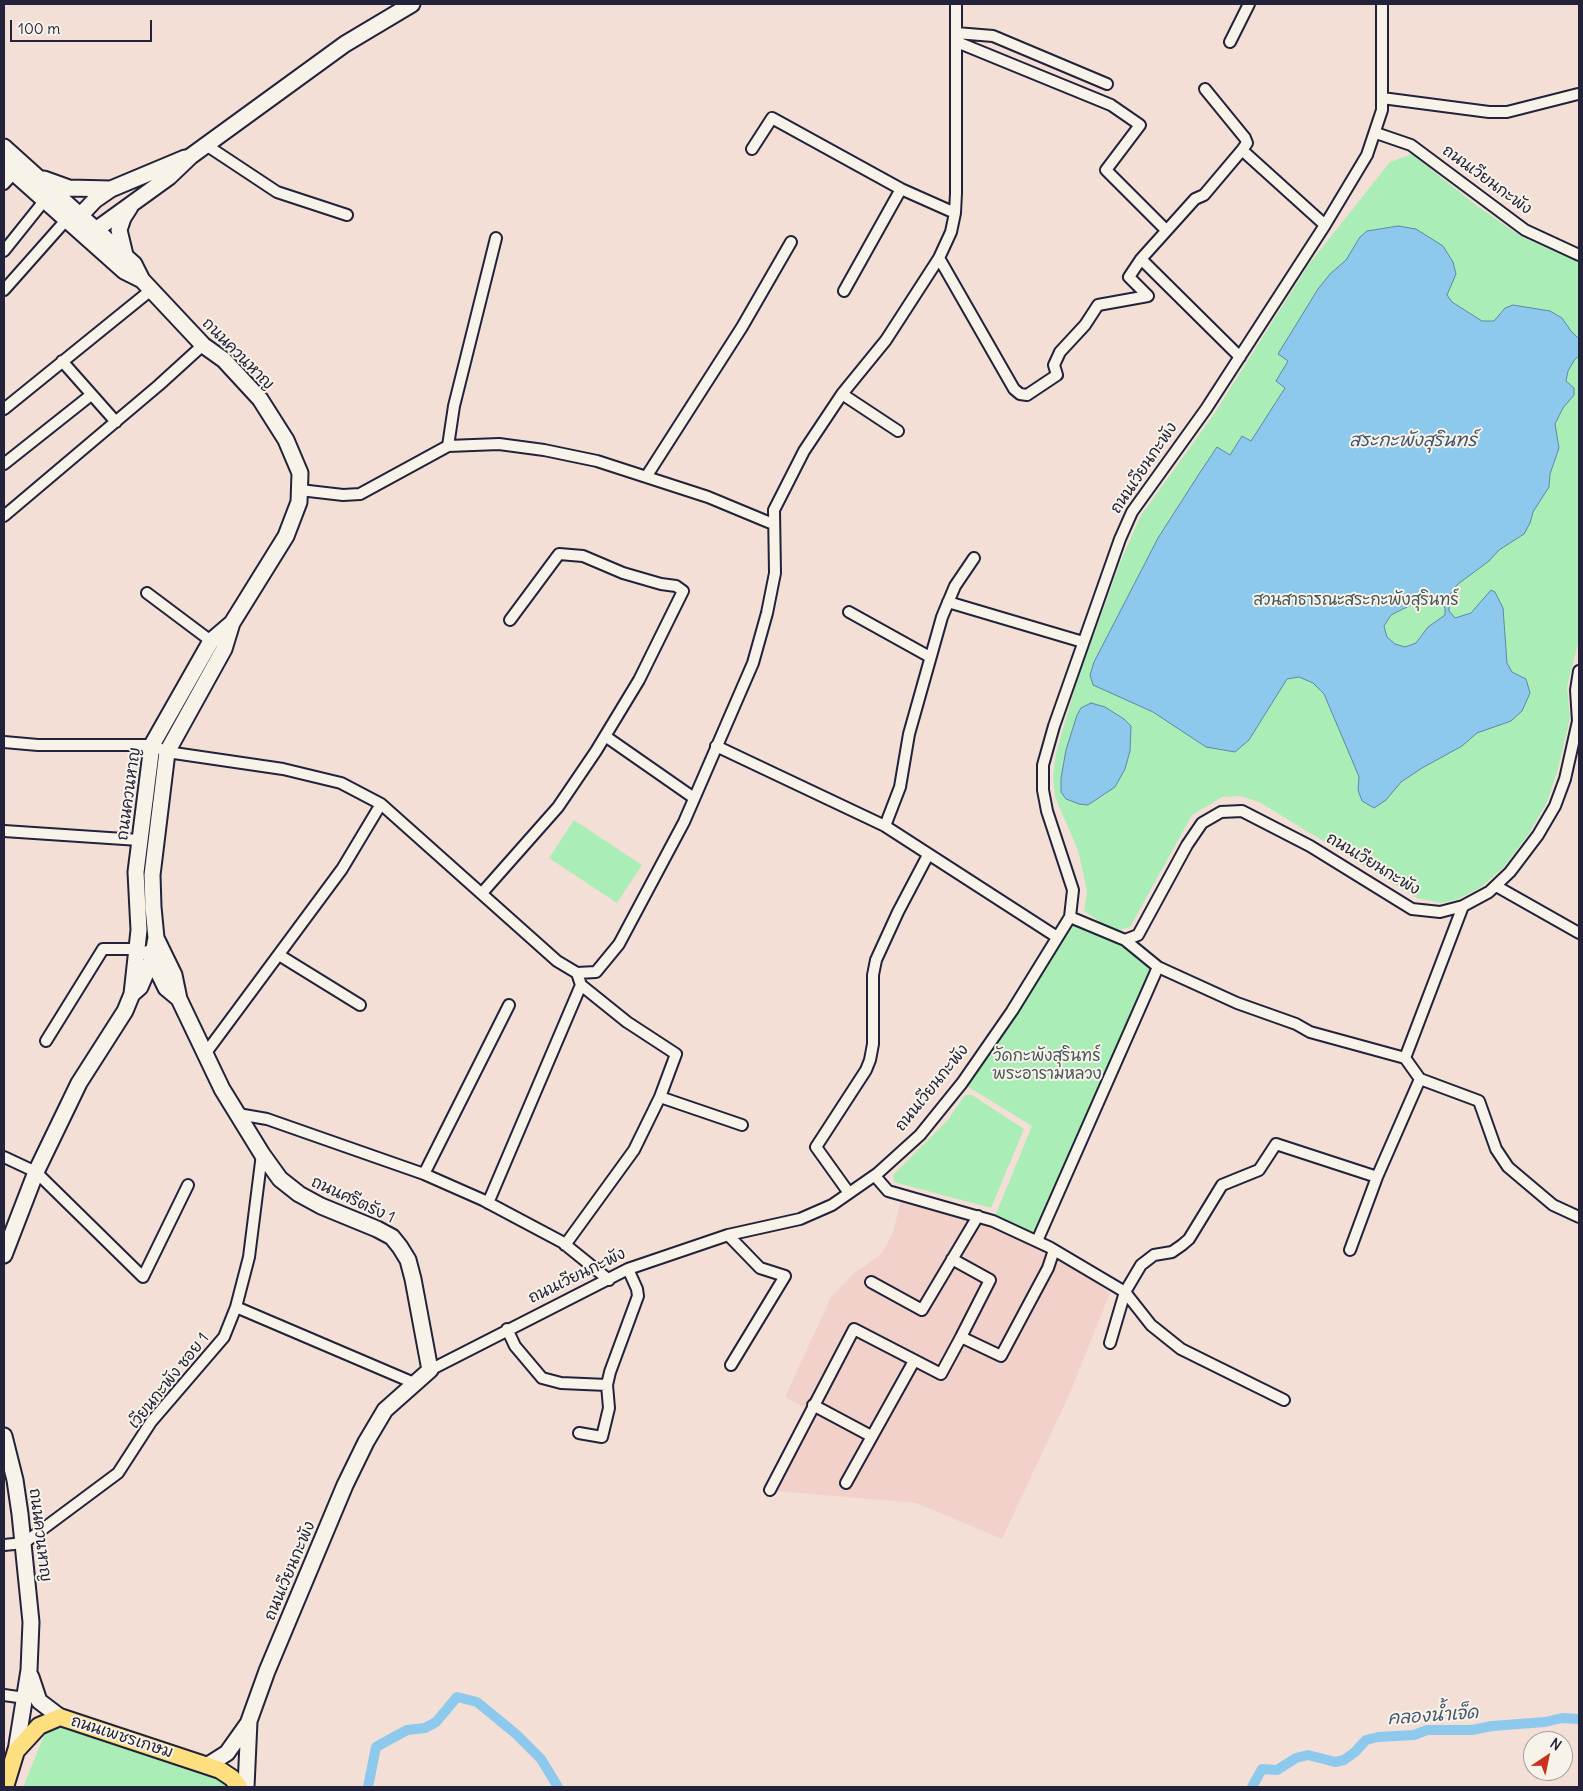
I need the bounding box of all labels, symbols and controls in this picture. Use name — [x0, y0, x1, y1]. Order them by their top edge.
scale bar — [12, 10, 155, 42]
text: 100 m — [18, 19, 60, 38]
street label: ถนนเวียนกะพัง — [1439, 141, 1535, 219]
street label: ถนนควนหาญ — [198, 314, 278, 394]
street label: ถนนเวียนกะพัง — [1106, 419, 1182, 517]
water label: สระกะพังสุรินทร์ — [1349, 430, 1477, 452]
park label: สวนสาธารณะสระกะพังสุรินทร์ — [1253, 590, 1459, 610]
street label: ถนนควนหาญ — [113, 746, 145, 842]
street label: ถนนเวียนกะพัง — [1323, 829, 1423, 899]
street label: ถนนเวียนกะพัง — [891, 1041, 973, 1135]
park label: วัดกะพังสุรินทร์ พระอารามหลวง — [992, 1046, 1102, 1084]
street label: ถนนศรีตรัง 1 — [308, 1172, 398, 1228]
street label: ถนนเวียนกะพัง — [525, 1244, 629, 1308]
street label: เวียนกะพัง ซอย 1 — [125, 1329, 213, 1433]
street label: ถนนควนหาญ — [25, 1487, 55, 1583]
street label: ถนนเวียนกะพัง — [260, 1519, 320, 1623]
water label: คลองน้ำเจ็ด — [1387, 1702, 1479, 1730]
street label: ถนนเพชรเกษม — [68, 1711, 176, 1763]
north arrow — [1523, 1731, 1573, 1781]
text: N — [1547, 1734, 1565, 1755]

